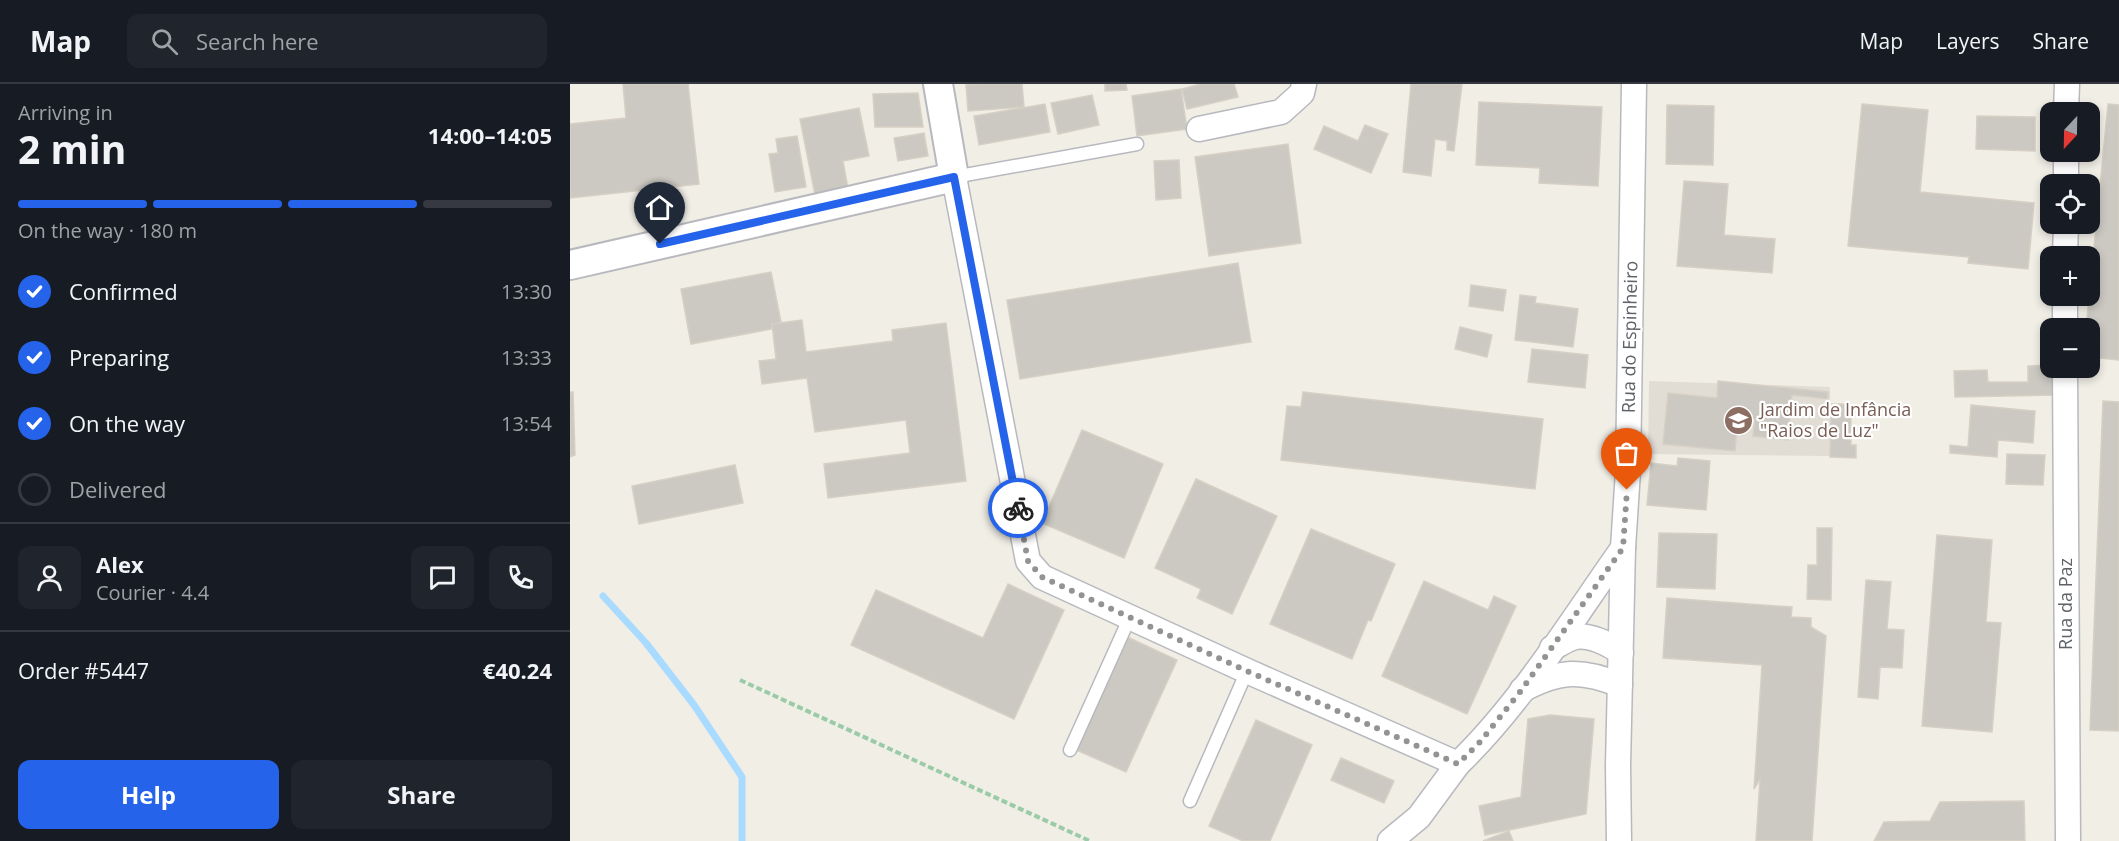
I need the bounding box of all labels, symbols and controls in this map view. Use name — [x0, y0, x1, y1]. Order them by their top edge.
search box — [127, 14, 547, 68]
text: Map — [30, 22, 91, 60]
icon: search — [148, 25, 181, 58]
text: Search here — [196, 26, 319, 56]
text: Map — [1860, 27, 1903, 55]
text: Layers — [1936, 27, 2000, 55]
text: Share — [2033, 27, 2089, 55]
text: Arriving in — [18, 99, 113, 126]
north arrow — [2040, 102, 2100, 162]
map controls — [2040, 102, 2100, 378]
text: 14:00–14:05 — [428, 120, 552, 150]
text: 2 min — [18, 122, 126, 175]
button: locate — [2040, 174, 2100, 234]
pin — [634, 182, 685, 244]
icon: home — [643, 191, 676, 224]
text: On the way · 180 m — [18, 217, 197, 244]
button: + — [2040, 246, 2100, 306]
street label: Rua do Espinheiro — [1616, 261, 1642, 413]
icon: check — [18, 275, 51, 308]
text: Confirmed — [69, 276, 178, 306]
text: 13:30 — [501, 278, 552, 305]
button: − — [2040, 318, 2100, 378]
icon: check — [18, 341, 51, 374]
text: Preparing — [69, 342, 169, 372]
text: 13:33 — [501, 344, 552, 371]
place label: Jardim de Infância "Raios de Luz" — [1758, 397, 1911, 442]
school or university icon: Jardim de Infância "Raios de Luz" — [1723, 404, 1755, 436]
icon: check — [18, 407, 51, 440]
text: On the way — [69, 408, 185, 438]
text: 13:54 — [501, 410, 552, 437]
pin — [1601, 428, 1652, 490]
icon: bag — [1610, 437, 1643, 470]
text: Delivered — [69, 474, 167, 504]
courier — [988, 478, 1048, 538]
icon: bike — [1002, 492, 1035, 525]
button: person — [18, 546, 81, 609]
button: chat — [411, 546, 474, 609]
button: phone — [489, 546, 552, 609]
text: Alex — [96, 549, 144, 579]
street label: Rua da Paz — [2053, 558, 2077, 650]
text: Courier · 4.4 — [96, 579, 209, 606]
text: Order #5447 — [18, 655, 149, 685]
text: €40.24 — [483, 655, 552, 685]
button: Help — [18, 760, 279, 829]
button: Share — [291, 760, 552, 829]

